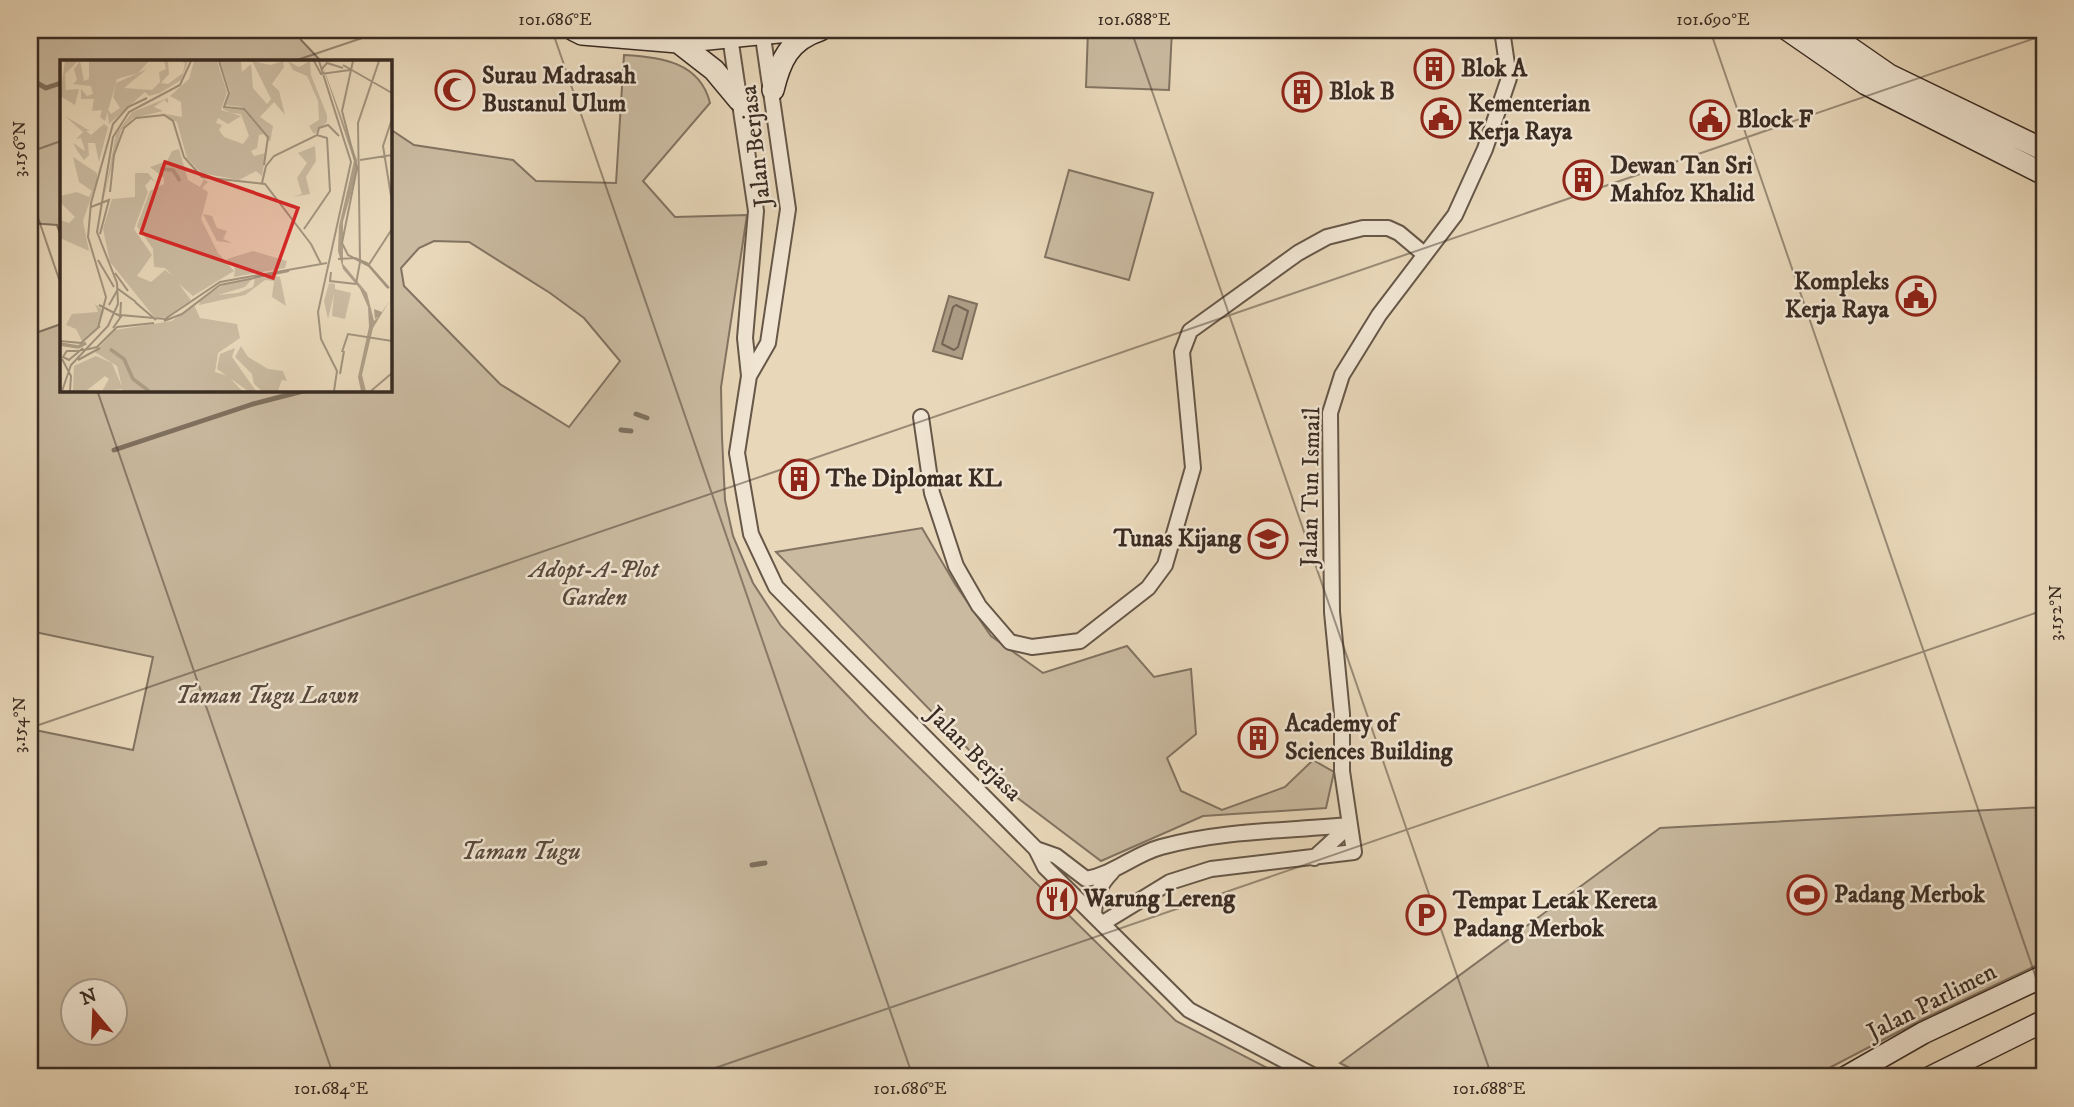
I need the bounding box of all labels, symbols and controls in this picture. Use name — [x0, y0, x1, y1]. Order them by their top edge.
text: 101.686°E — [518, 9, 592, 31]
text: 101.688°E — [1098, 9, 1171, 31]
text: 101.690°E — [1676, 9, 1750, 31]
building icon: Blok A — [1413, 48, 1455, 90]
place label: Blok A — [1461, 54, 1528, 84]
inset map — [60, 60, 392, 392]
place label: Surau Madrasah Bustanul Ulum — [482, 61, 636, 119]
mosque icon: Surau Madrasah Bustanul Ulum — [434, 69, 476, 111]
building icon: Blok B — [1281, 71, 1323, 113]
place label: Blok B — [1329, 77, 1395, 107]
street label: Jalan Berjasa — [734, 83, 779, 211]
place label: Kementerian Kerja Raya — [1468, 89, 1591, 147]
public building icon: Kementerian Kerja Raya — [1420, 97, 1462, 139]
public building icon: Block F — [1689, 99, 1731, 141]
place label: Block F — [1737, 105, 1813, 135]
text: 3.156°N — [9, 121, 31, 177]
place label: Dewan Tan Sri Mahfoz Khalid — [1610, 151, 1756, 209]
building icon: Dewan Tan Sri Mahfoz Khalid — [1562, 159, 1604, 201]
place label: Kompleks Kerja Raya — [1785, 267, 1890, 325]
public building icon: Kompleks Kerja Raya — [1895, 275, 1937, 317]
street label: Jalan Tun Ismail — [1295, 406, 1327, 569]
building icon: The Diplomat KL — [778, 458, 820, 500]
place label: The Diplomat KL — [825, 464, 1002, 494]
school or university icon: Tunas Kijang — [1247, 518, 1289, 560]
place label: Tunas Kijang — [1113, 524, 1242, 554]
park label: Adopt-A-Plot Garden — [527, 555, 660, 613]
text: 3.152°N — [2045, 585, 2067, 641]
park label: Taman Tugu Lawn — [175, 681, 359, 711]
text: 3.154°N — [9, 697, 31, 753]
street label: Jalan Berjasa — [919, 699, 1029, 809]
place label: Academy of Sciences Building — [1284, 709, 1454, 767]
building icon: Academy of Sciences Building — [1237, 717, 1279, 759]
park label: Taman Tugu — [461, 837, 581, 867]
sports icon: Padang Merbok — [1786, 874, 1828, 916]
restaurant icon: Warung Lereng — [1036, 878, 1078, 920]
place label: Padang Merbok — [1834, 880, 1986, 910]
place label: Warung Lereng — [1083, 884, 1236, 914]
place label: Tempat Letak Kereta Padang Merbok — [1452, 886, 1658, 944]
parking icon: Tempat Letak Kereta Padang Merbok — [1405, 894, 1447, 936]
street label: Jalan Parlimen — [1861, 956, 2002, 1048]
north arrow — [60, 978, 130, 1048]
text: N — [78, 984, 100, 1011]
text: 101.684°E — [294, 1078, 368, 1100]
text: 101.686°E — [873, 1078, 947, 1100]
text: 101.688°E — [1453, 1078, 1526, 1100]

